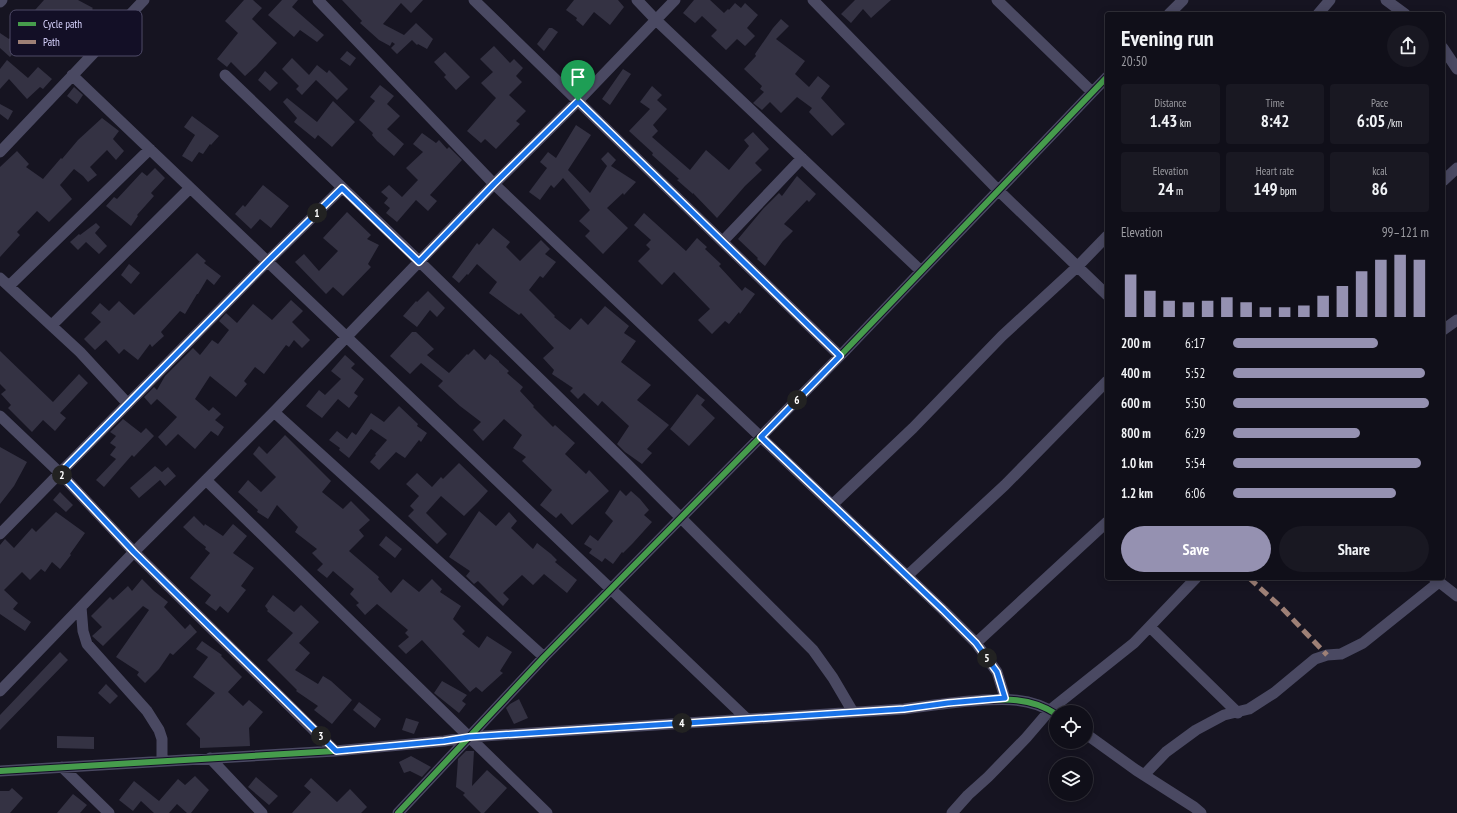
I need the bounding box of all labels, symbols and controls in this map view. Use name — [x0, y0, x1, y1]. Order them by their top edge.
legend — [10, 10, 142, 56]
text: Cycle path — [43, 17, 82, 31]
text: Evening run — [1121, 24, 1214, 52]
button: share — [1387, 25, 1429, 67]
text: Path — [43, 35, 60, 49]
text: 20:50 — [1121, 53, 1147, 70]
pin — [561, 60, 595, 101]
icon: arrive — [567, 66, 589, 88]
text: Distance — [1154, 96, 1187, 110]
text: Time — [1265, 96, 1285, 110]
text: Pace — [1371, 96, 1388, 110]
text: 1.43 — [1149, 110, 1177, 132]
text: 8:42 — [1261, 110, 1289, 132]
text: 6:05 — [1357, 110, 1385, 132]
text: km — [1177, 116, 1191, 130]
text: /km — [1385, 116, 1402, 130]
text: Elevation — [1153, 164, 1188, 178]
text: Heart rate — [1256, 164, 1294, 178]
text: kcal — [1372, 164, 1387, 178]
text: 24 — [1157, 178, 1174, 200]
text: 149 — [1253, 178, 1278, 200]
text: 86 — [1372, 178, 1388, 200]
text: m — [1174, 184, 1183, 198]
text: bpm — [1278, 184, 1297, 198]
pin: 1 — [307, 203, 327, 223]
text: 1 — [314, 206, 320, 220]
text: Elevation — [1121, 224, 1163, 241]
text: 99–121 m — [1382, 224, 1429, 241]
text: 200 m — [1121, 335, 1151, 352]
text: 6:17 — [1185, 335, 1205, 352]
text: 400 m — [1121, 365, 1151, 382]
text: 5:52 — [1185, 365, 1205, 382]
pin: 6 — [787, 390, 807, 410]
text: 6 — [794, 393, 800, 407]
text: 600 m — [1121, 395, 1151, 412]
text: 5:50 — [1185, 395, 1205, 412]
text: 800 m — [1121, 425, 1151, 442]
text: 6:29 — [1185, 425, 1205, 442]
text: 1.0 km — [1121, 455, 1153, 472]
text: 5:54 — [1185, 455, 1205, 472]
pin: 2 — [52, 465, 72, 485]
text: 2 — [59, 468, 65, 482]
text: 1.2 km — [1121, 485, 1153, 502]
text: 6:06 — [1185, 485, 1205, 502]
button: Save — [1121, 526, 1271, 572]
button: Share — [1279, 526, 1429, 572]
pin: 5 — [977, 648, 997, 668]
text: 5 — [984, 651, 990, 665]
map controls — [1049, 705, 1093, 801]
button: locate — [1049, 705, 1093, 749]
pin: 4 — [672, 713, 692, 733]
text: 4 — [679, 716, 685, 730]
pin: 3 — [311, 726, 331, 746]
text: 3 — [318, 729, 324, 743]
button: layers — [1049, 757, 1093, 801]

